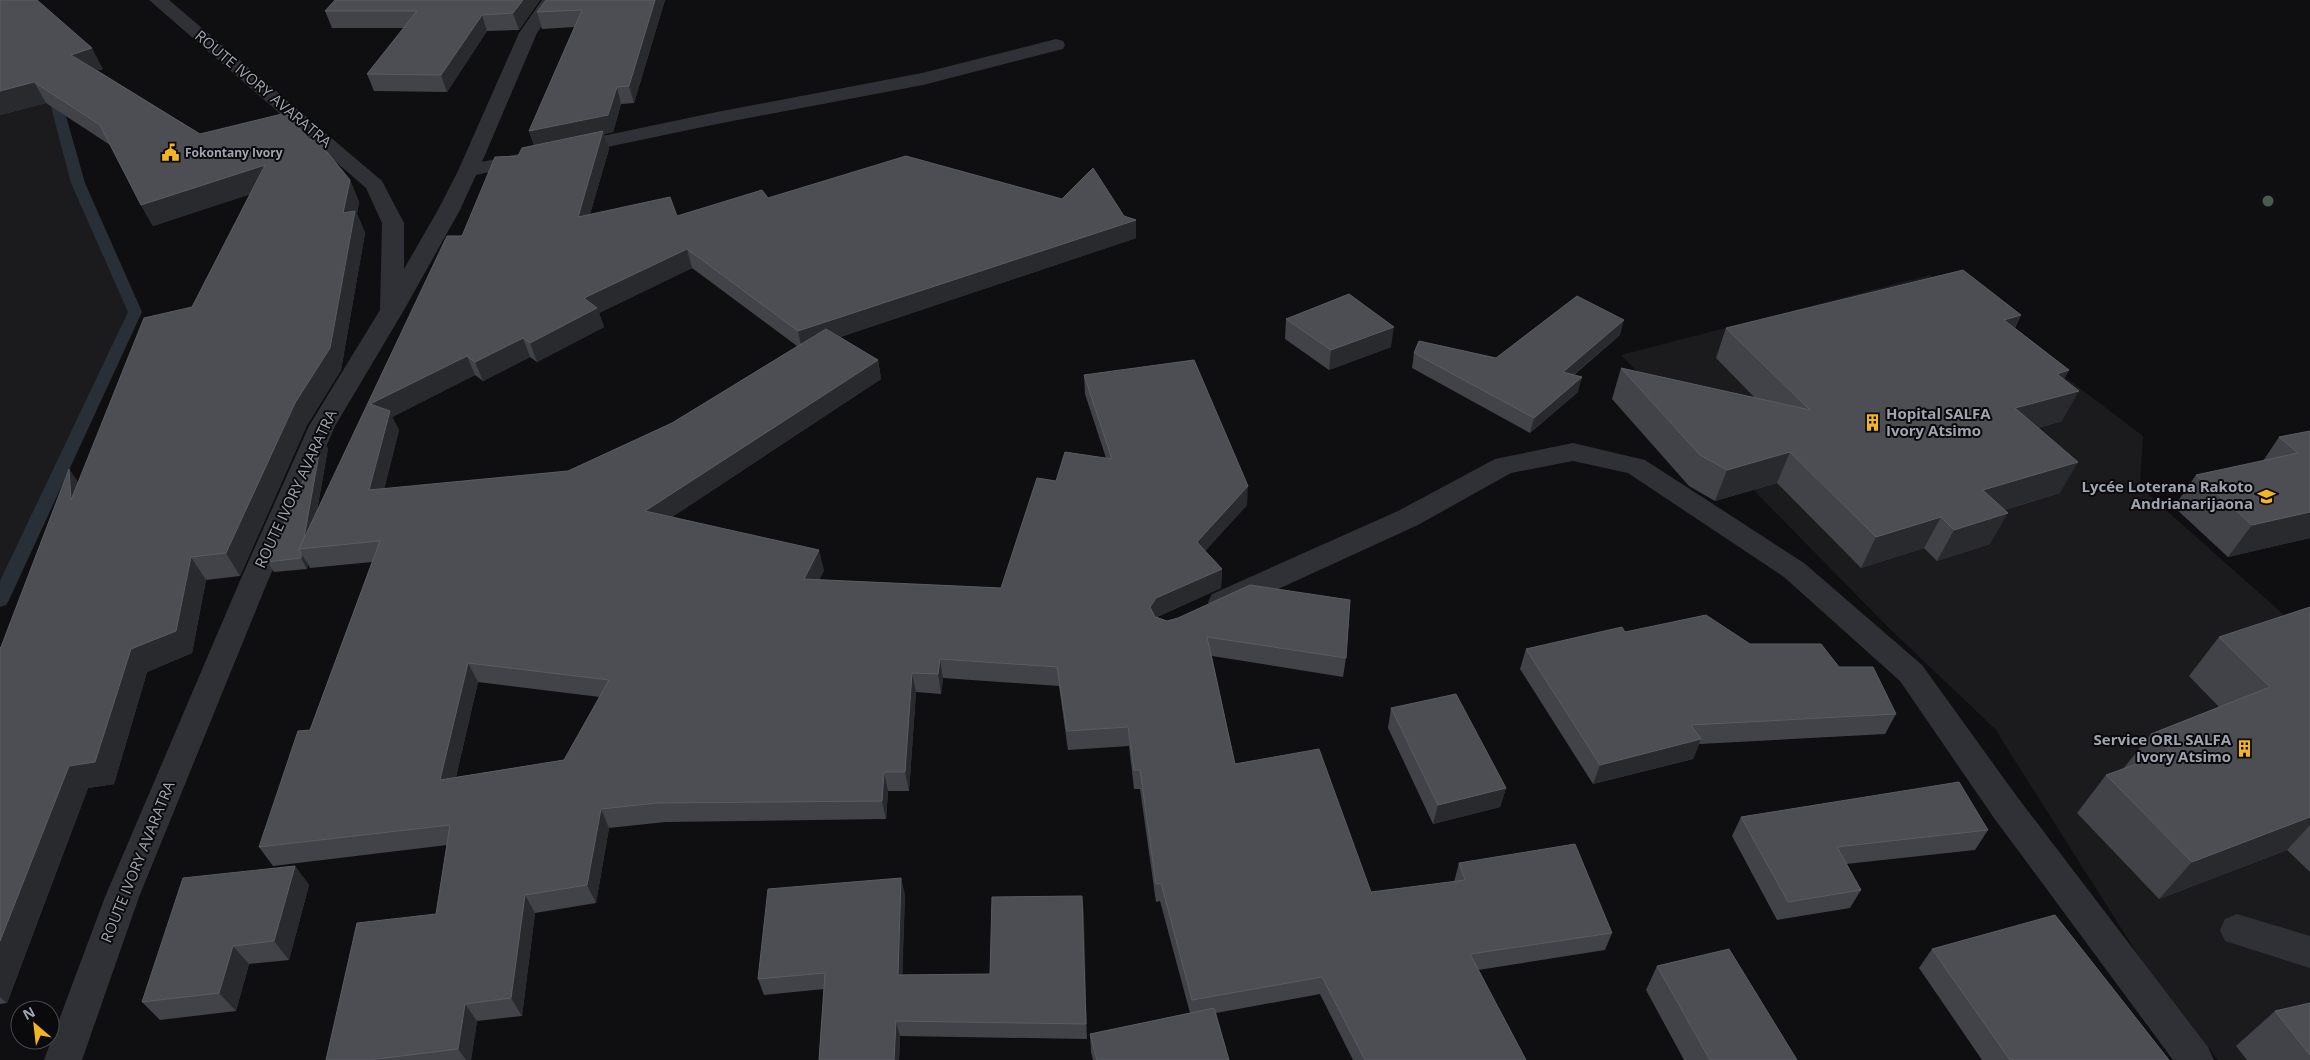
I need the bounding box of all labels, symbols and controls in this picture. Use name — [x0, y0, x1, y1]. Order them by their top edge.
street label: ROUTE IVORY AVARATRA — [191, 25, 336, 152]
public building icon: Fokontany Ivory — [161, 143, 181, 163]
place label: Fokontany Ivory — [185, 144, 283, 161]
place label: Hopital SALFA Ivory Atsimo — [1886, 403, 1991, 440]
street label: ROUTE IVORY AVARATRA — [250, 406, 341, 571]
building icon: Hopital SALFA Ivory Atsimo — [1862, 413, 1882, 433]
place label: Lycée Loterana Rakoto Andrianarijaona — [2081, 476, 2253, 513]
school or university icon: Lycée Loterana Rakoto Andrianarijaona — [2257, 486, 2277, 506]
place label: Service ORL SALFA Ivory Atsimo — [2094, 729, 2232, 766]
building icon: Service ORL SALFA Ivory Atsimo — [2235, 739, 2255, 759]
street label: ROUTE IVORY AVARATRA — [96, 778, 179, 945]
north arrow — [10, 1000, 60, 1050]
text: N — [19, 1002, 38, 1024]

